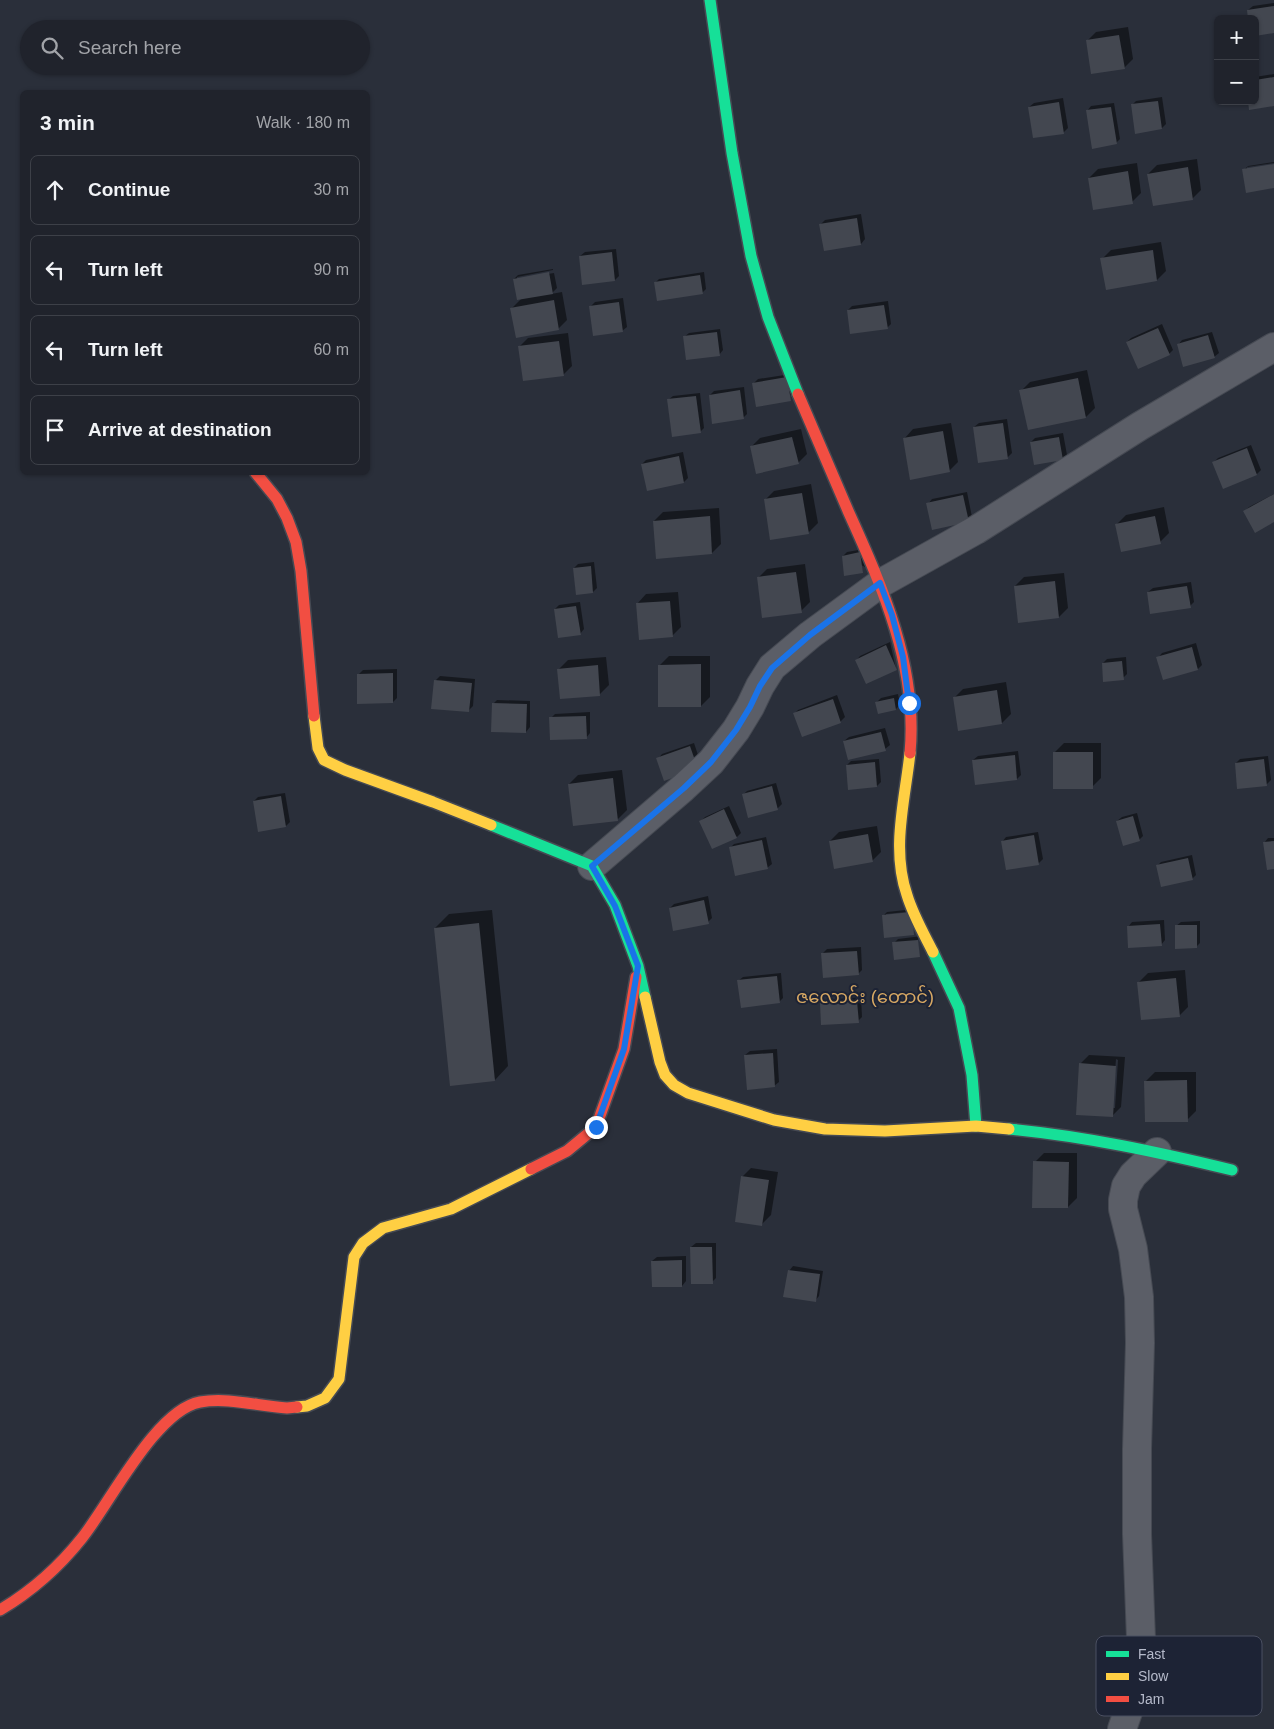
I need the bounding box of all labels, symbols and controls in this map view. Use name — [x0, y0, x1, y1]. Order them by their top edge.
map controls — [1214, 15, 1259, 105]
button: + — [1214, 15, 1259, 60]
search box — [20, 20, 370, 75]
icon: search — [38, 34, 66, 62]
text: Search here — [78, 37, 182, 58]
button: − — [1214, 60, 1259, 105]
text: 3 min — [40, 111, 95, 134]
text: Walk · 180 m — [256, 114, 350, 131]
icon: ahead — [41, 176, 69, 204]
text: Continue — [88, 179, 170, 200]
text: 30 m — [313, 181, 349, 198]
icon: left — [41, 256, 69, 284]
text: Turn left — [88, 259, 163, 280]
text: 90 m — [313, 261, 349, 278]
icon: left — [41, 336, 69, 364]
text: Turn left — [88, 339, 163, 360]
text: 60 m — [313, 341, 349, 358]
icon: arrive — [41, 416, 69, 444]
text: Arrive at destination — [88, 419, 272, 440]
route start — [898, 692, 921, 715]
district label: ဇလောင်း (တောင်) — [796, 984, 934, 1007]
route end — [585, 1116, 608, 1139]
legend — [1096, 1636, 1262, 1716]
text: Fast — [1138, 1646, 1165, 1662]
text: Slow — [1138, 1668, 1169, 1684]
text: Jam — [1138, 1691, 1164, 1707]

